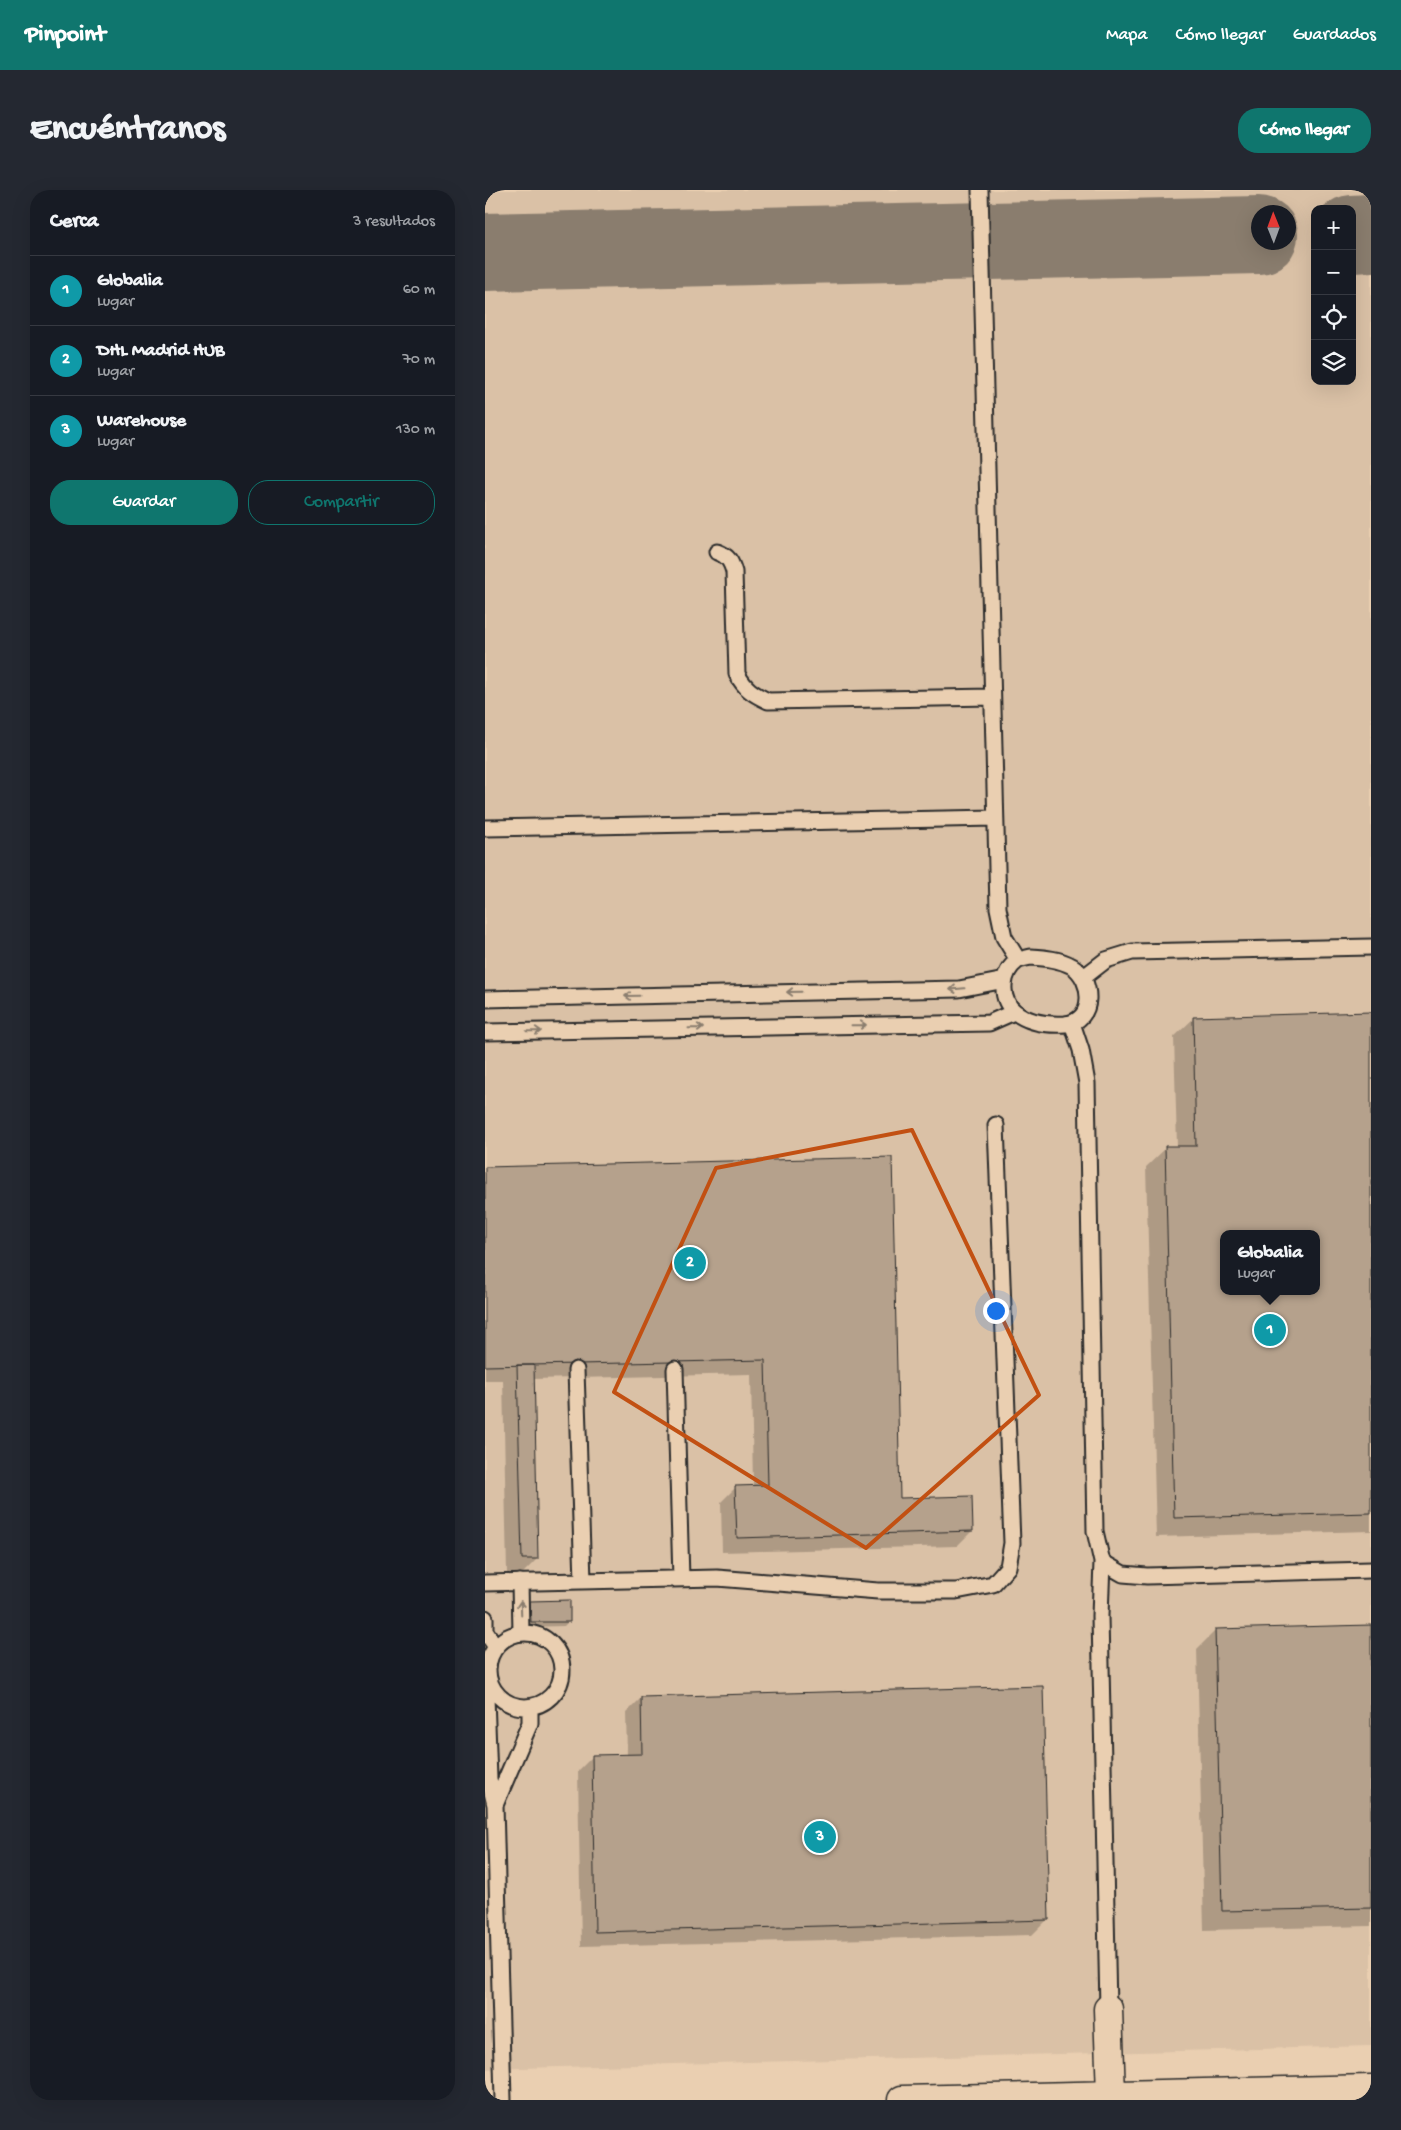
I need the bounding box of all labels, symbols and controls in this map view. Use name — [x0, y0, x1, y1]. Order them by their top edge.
text: Pinpoint — [25, 21, 106, 50]
text: Mapa — [1106, 25, 1147, 46]
text: Cómo llegar — [1175, 25, 1265, 46]
text: Guardados — [1293, 25, 1376, 46]
button: Cómo llegar — [1238, 108, 1371, 153]
text: Encuéntranos — [30, 110, 225, 151]
north arrow — [1251, 205, 1296, 250]
map controls — [1311, 205, 1356, 385]
button: + — [1311, 205, 1356, 250]
text: Cerca — [50, 210, 98, 235]
text: 3 resultados — [353, 213, 435, 232]
button: − — [1311, 250, 1356, 295]
text: Globalia — [97, 270, 162, 293]
text: 1 — [63, 281, 69, 300]
text: 60 m — [403, 281, 435, 300]
text: Lugar — [97, 293, 134, 312]
button: locate — [1311, 295, 1356, 340]
text: DHL Madrid HUB — [97, 340, 225, 363]
button: layers — [1311, 340, 1356, 385]
text: 2 — [62, 351, 70, 370]
text: 70 m — [402, 351, 435, 370]
text: Lugar — [97, 363, 134, 382]
text: Warehouse — [97, 410, 186, 433]
text: 3 — [62, 421, 70, 440]
text: 130 m — [396, 421, 435, 440]
text: Lugar — [97, 433, 134, 452]
button: Guardar — [50, 480, 238, 525]
button: Compartir — [248, 480, 435, 525]
one-way arrow — [949, 984, 965, 993]
one-way arrow — [787, 987, 803, 997]
one-way arrow — [624, 991, 640, 1000]
one-way arrow — [850, 1020, 866, 1030]
one-way arrow — [688, 1023, 704, 1033]
one-way arrow — [525, 1026, 541, 1036]
popup — [1220, 1230, 1320, 1295]
text: Globalia — [1237, 1242, 1303, 1265]
pin: 2 — [674, 1244, 706, 1282]
text: Lugar — [1237, 1265, 1274, 1284]
your location — [983, 1298, 1009, 1324]
pin: 1 — [1254, 1311, 1286, 1349]
one-way arrow — [516, 1600, 525, 1616]
pin: 3 — [804, 1818, 836, 1856]

